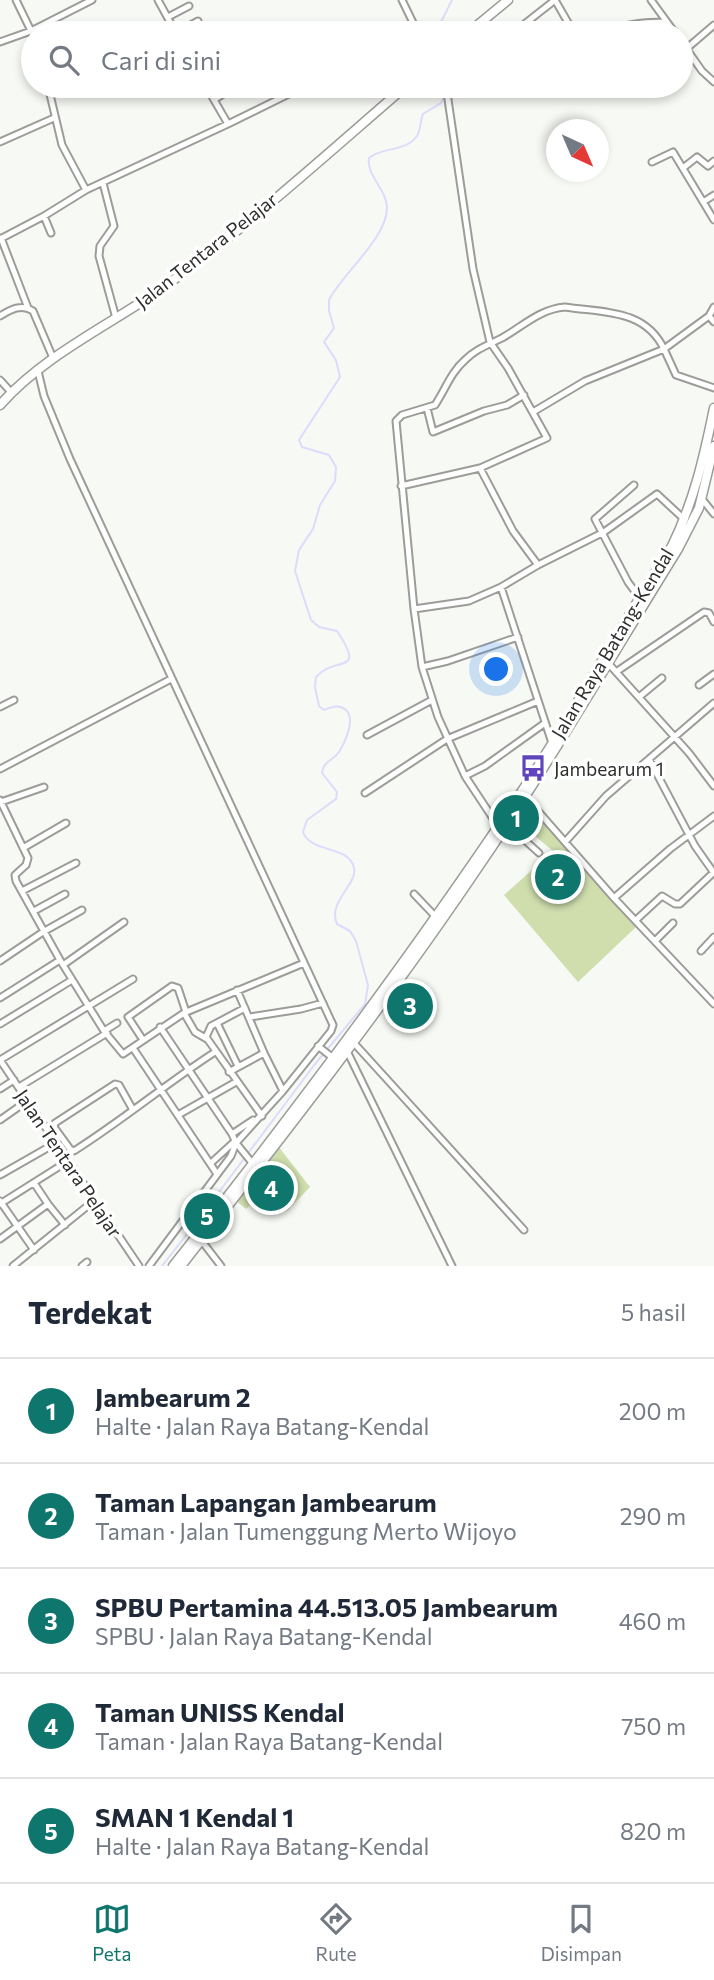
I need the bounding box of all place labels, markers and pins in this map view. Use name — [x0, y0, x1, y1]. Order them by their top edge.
bus stop icon: Jambearum 1 — [518, 753, 548, 783]
place label: Jambearum 1 — [554, 757, 664, 780]
pin: 1 — [493, 792, 539, 844]
pin: 2 — [535, 851, 581, 903]
pin: 3 — [387, 980, 433, 1032]
pin: 4 — [248, 1162, 294, 1214]
pin: 5 — [184, 1190, 230, 1242]

